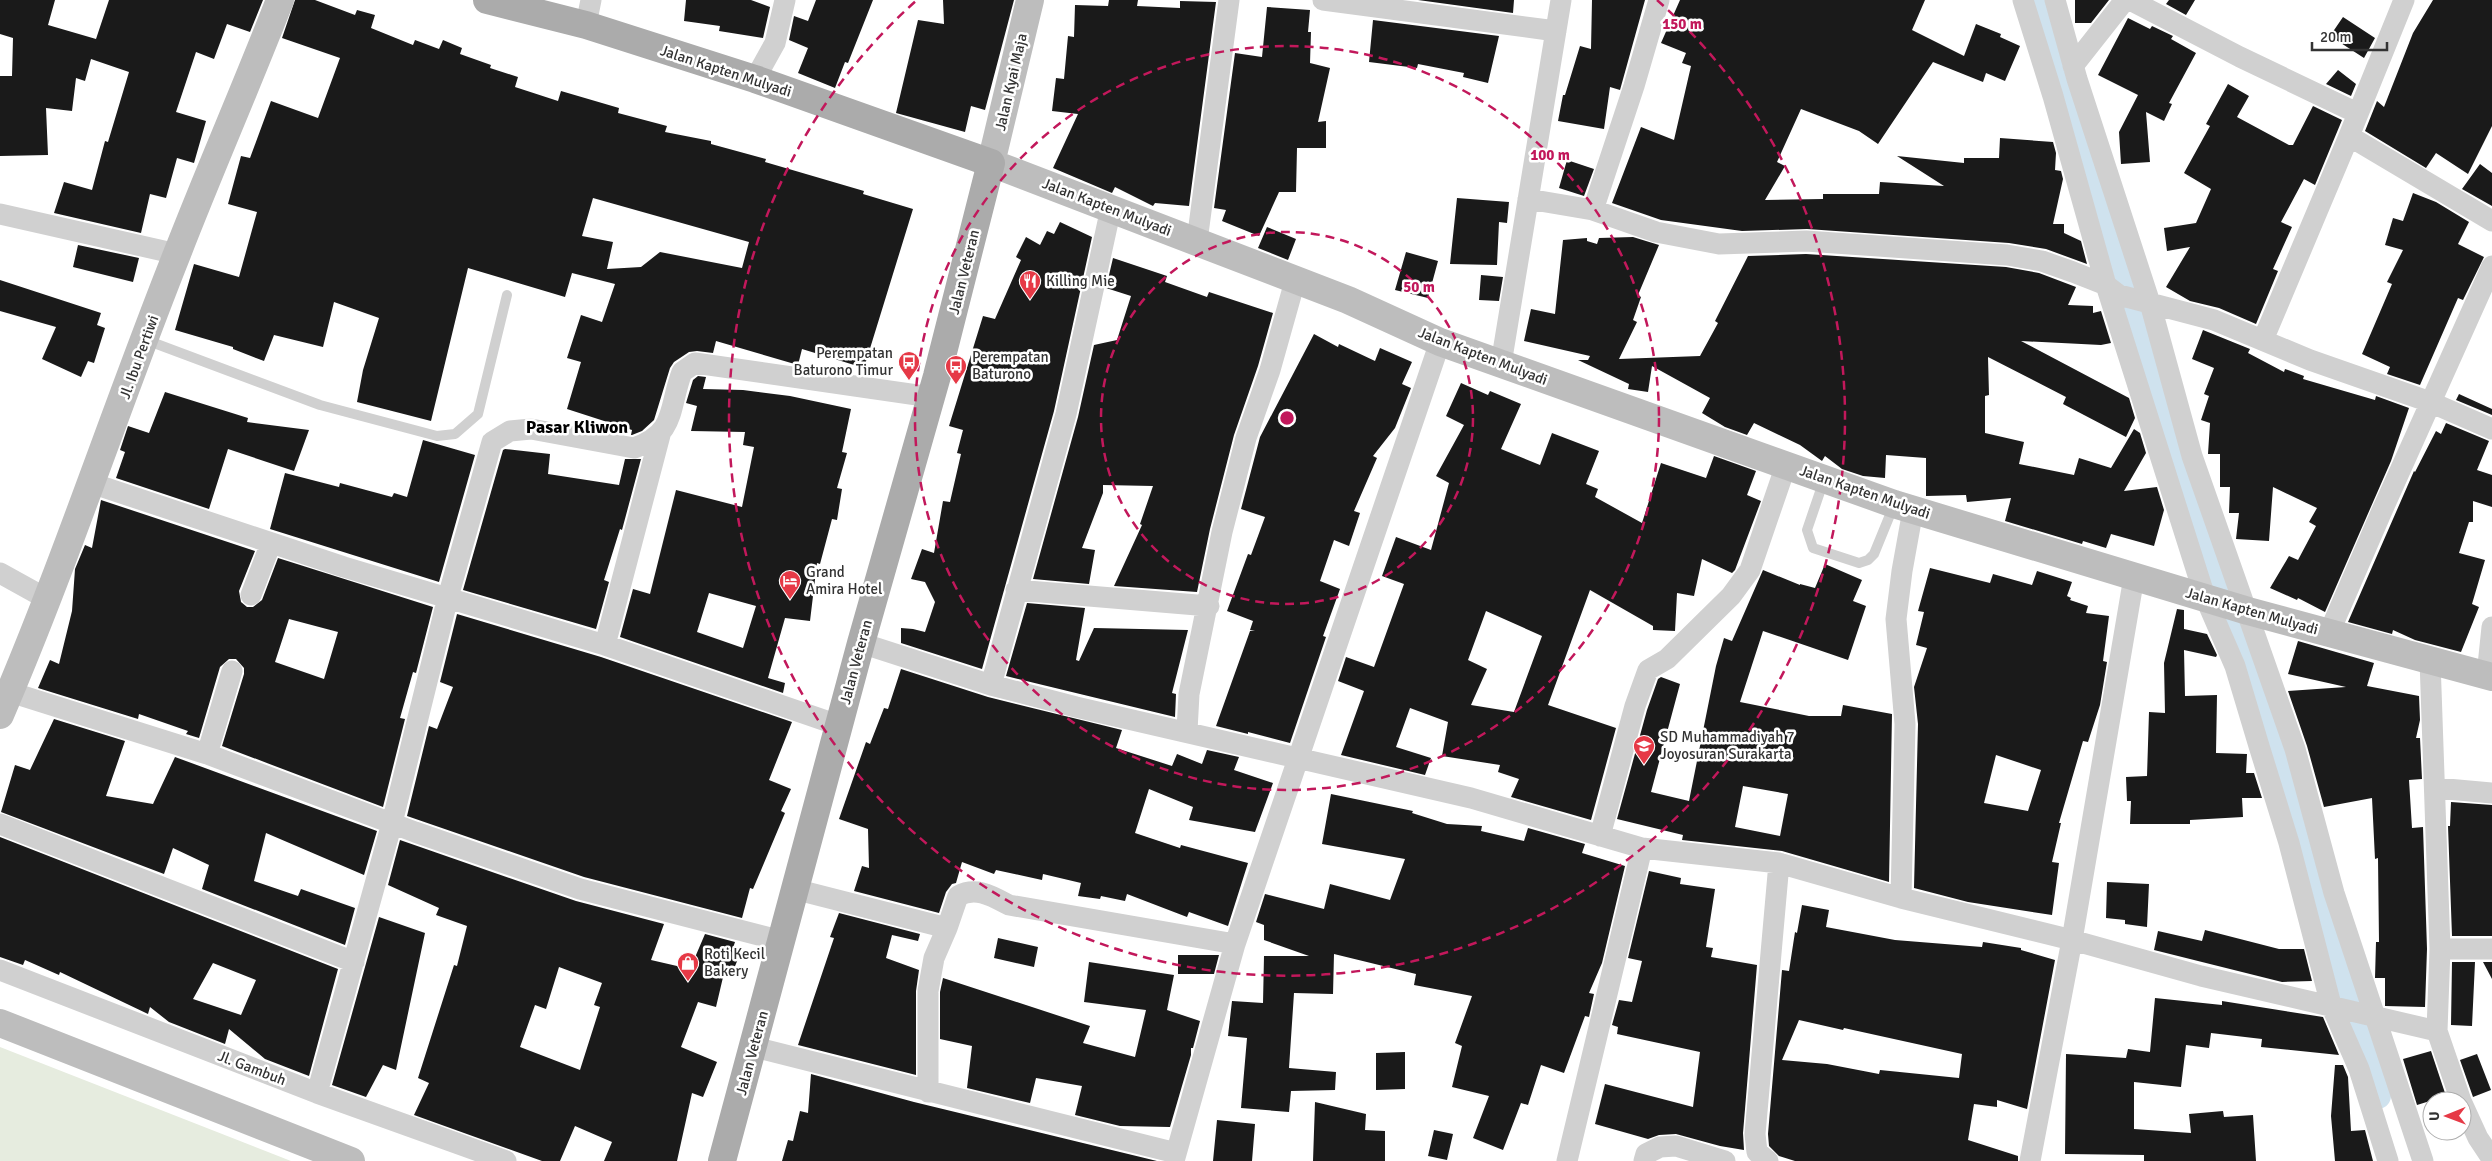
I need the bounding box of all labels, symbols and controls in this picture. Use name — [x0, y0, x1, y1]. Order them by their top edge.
text: 150 m — [1662, 15, 1702, 33]
scale bar — [2312, 20, 2387, 52]
text: 20 m — [2320, 28, 2351, 46]
street label: Jalan Kyai Maja — [991, 32, 1031, 132]
street label: Jalan Kapten Mulyadi — [658, 41, 794, 101]
text: 100 m — [1530, 146, 1570, 164]
street label: Jalan Kapten Mulyadi — [1040, 174, 1174, 240]
street label: Jalan Veteran — [945, 228, 983, 316]
restaurant icon: Killing Mie — [1018, 269, 1042, 300]
place label: Killing Mie — [1046, 272, 1115, 290]
text: 50 m — [1403, 278, 1435, 296]
street label: Jl. Ibu Pertiwi — [115, 313, 163, 401]
street label: Jalan Kapten Mulyadi — [1416, 323, 1550, 389]
place label: Perempatan Baturono Timur — [794, 344, 893, 379]
place label: Perempatan Baturono — [972, 348, 1049, 383]
bus stop icon: Perempatan Baturono Timur — [897, 350, 921, 381]
bus stop icon: Perempatan Baturono — [944, 354, 968, 385]
centre of rings — [1278, 409, 1296, 427]
district label: Pasar Kliwon — [526, 416, 628, 438]
street label: Jalan Kapten Mulyadi — [1797, 461, 1933, 523]
place label: Grand Amira Hotel — [806, 563, 882, 598]
hotel icon: Grand Amira Hotel — [778, 569, 802, 600]
street label: Jalan Kapten Mulyadi — [2184, 583, 2320, 639]
street label: Jalan Veteran — [836, 618, 876, 706]
place label: SD Muhammadiyah 7 Joyosuran Surakarta — [1660, 728, 1795, 763]
school or university icon: SD Muhammadiyah 7 Joyosuran Surakarta — [1632, 734, 1656, 765]
place label: Roti Kecil Bakery — [704, 945, 765, 980]
shop icon: Roti Kecil Bakery — [676, 951, 700, 982]
street label: Jalan Veteran — [732, 1009, 772, 1097]
street label: Jl. Gambuh — [215, 1047, 289, 1089]
north arrow — [2422, 1091, 2472, 1141]
text: U — [2426, 1111, 2443, 1121]

